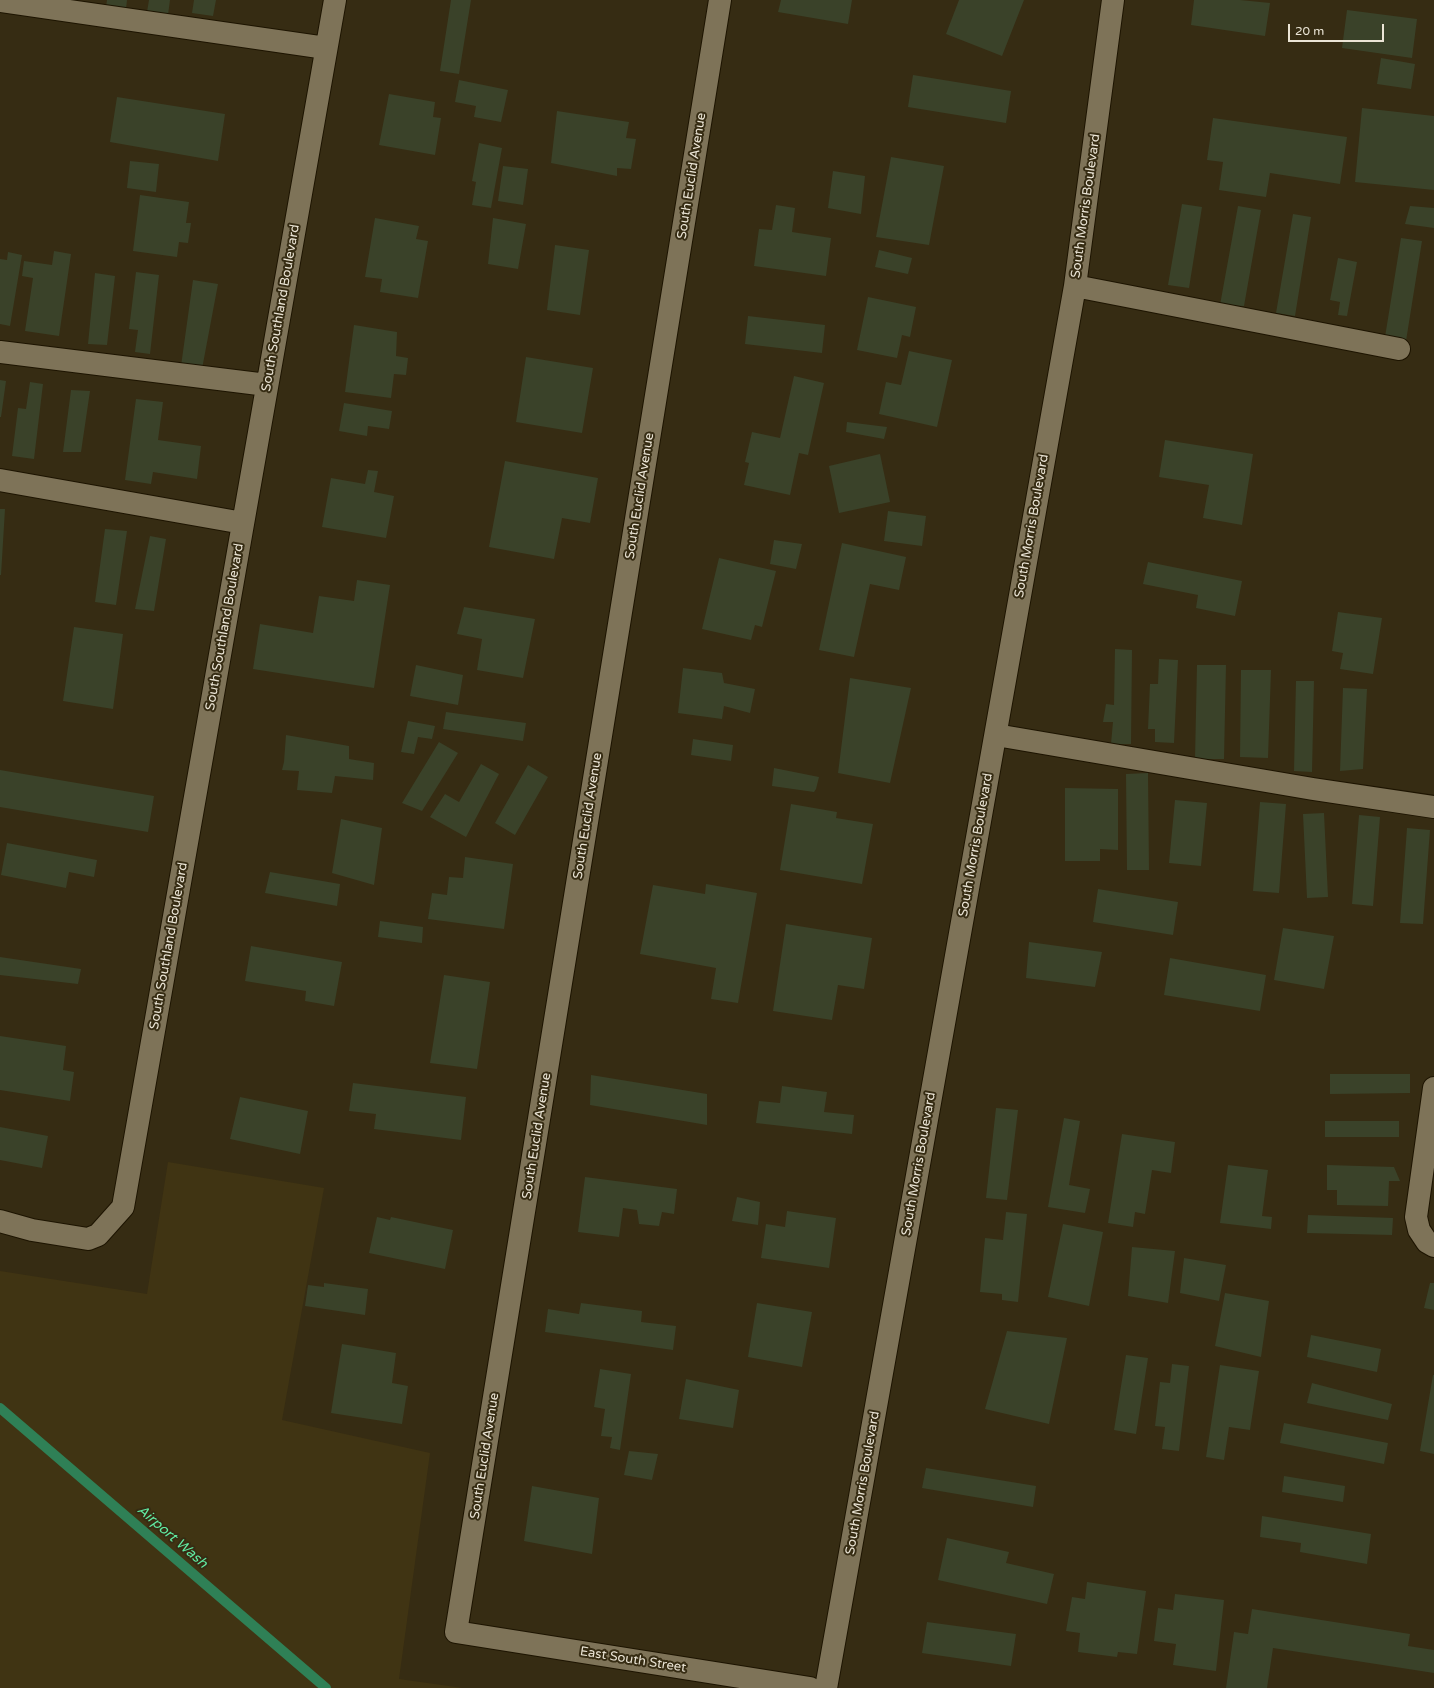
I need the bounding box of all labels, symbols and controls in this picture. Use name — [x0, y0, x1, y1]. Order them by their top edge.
scale bar — [1290, 16, 1386, 42]
text: 20 m — [1295, 24, 1324, 38]
street label: South Euclid Avenue — [674, 112, 710, 240]
street label: South Morris Boulevard — [1068, 133, 1104, 279]
street label: South Southland Boulevard — [259, 223, 303, 393]
street label: South Euclid Avenue — [622, 432, 658, 560]
street label: South Morris Boulevard — [1012, 453, 1052, 599]
street label: South Southland Boulevard — [203, 542, 247, 712]
street label: South Euclid Avenue — [570, 752, 606, 880]
street label: South Morris Boulevard — [956, 772, 996, 918]
street label: South Southland Boulevard — [147, 861, 191, 1031]
street label: South Euclid Avenue — [519, 1072, 555, 1200]
street label: South Morris Boulevard — [899, 1091, 939, 1237]
street label: South Euclid Avenue — [467, 1392, 503, 1520]
street label: South Morris Boulevard — [843, 1410, 883, 1556]
water label: Airport Wash — [133, 1502, 211, 1572]
street label: East South Street — [579, 1644, 687, 1676]

